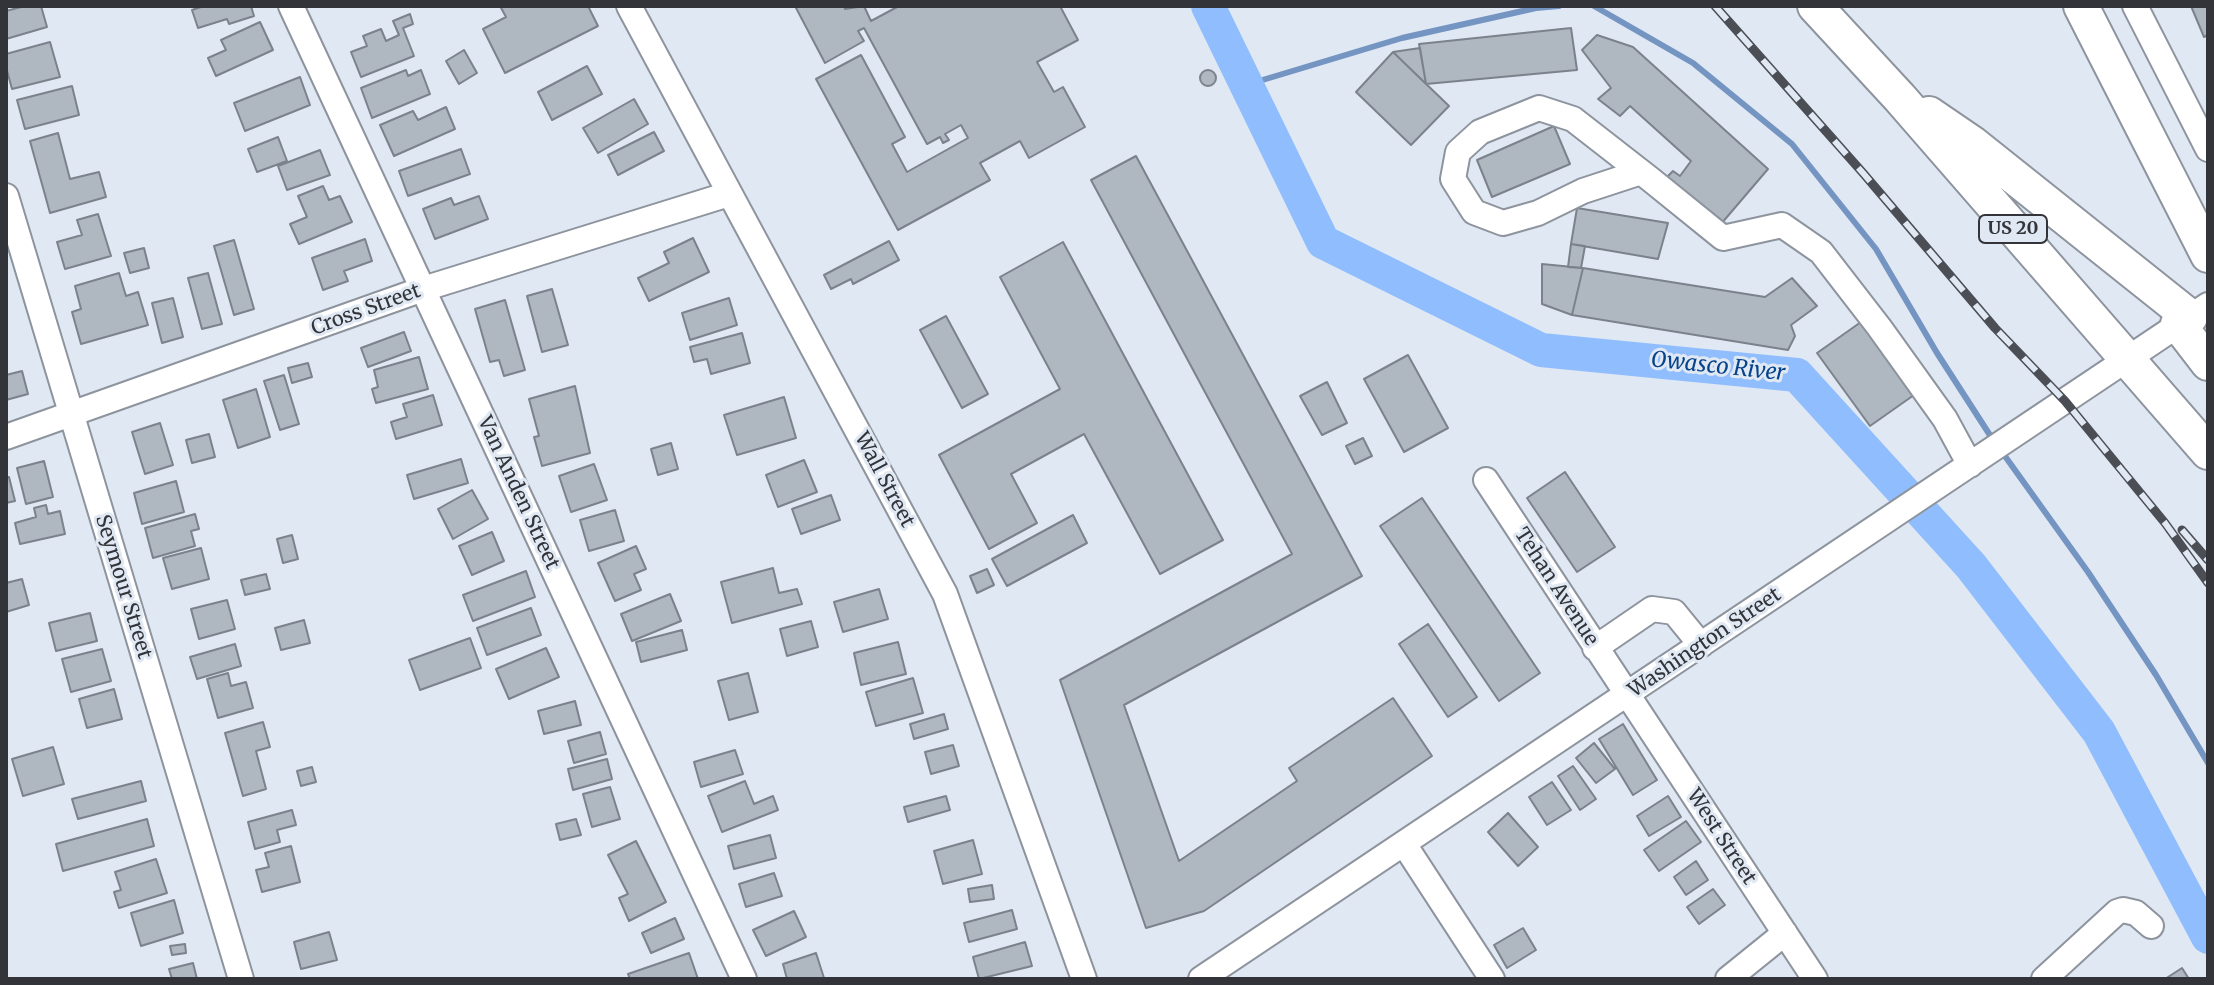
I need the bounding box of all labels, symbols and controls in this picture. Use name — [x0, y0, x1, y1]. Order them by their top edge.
road number: US 20 — [1979, 215, 2047, 243]
street label: Cross Street — [308, 279, 424, 341]
water label: Owasco River — [1650, 347, 1786, 387]
street label: Van Anden Street — [472, 413, 564, 573]
street label: Wall Street — [849, 428, 919, 532]
street label: Seymour Street — [90, 512, 156, 662]
street label: Tehan Avenue — [1509, 524, 1603, 650]
street label: Washington Street — [1624, 583, 1786, 703]
street label: West Street — [1681, 785, 1761, 889]

